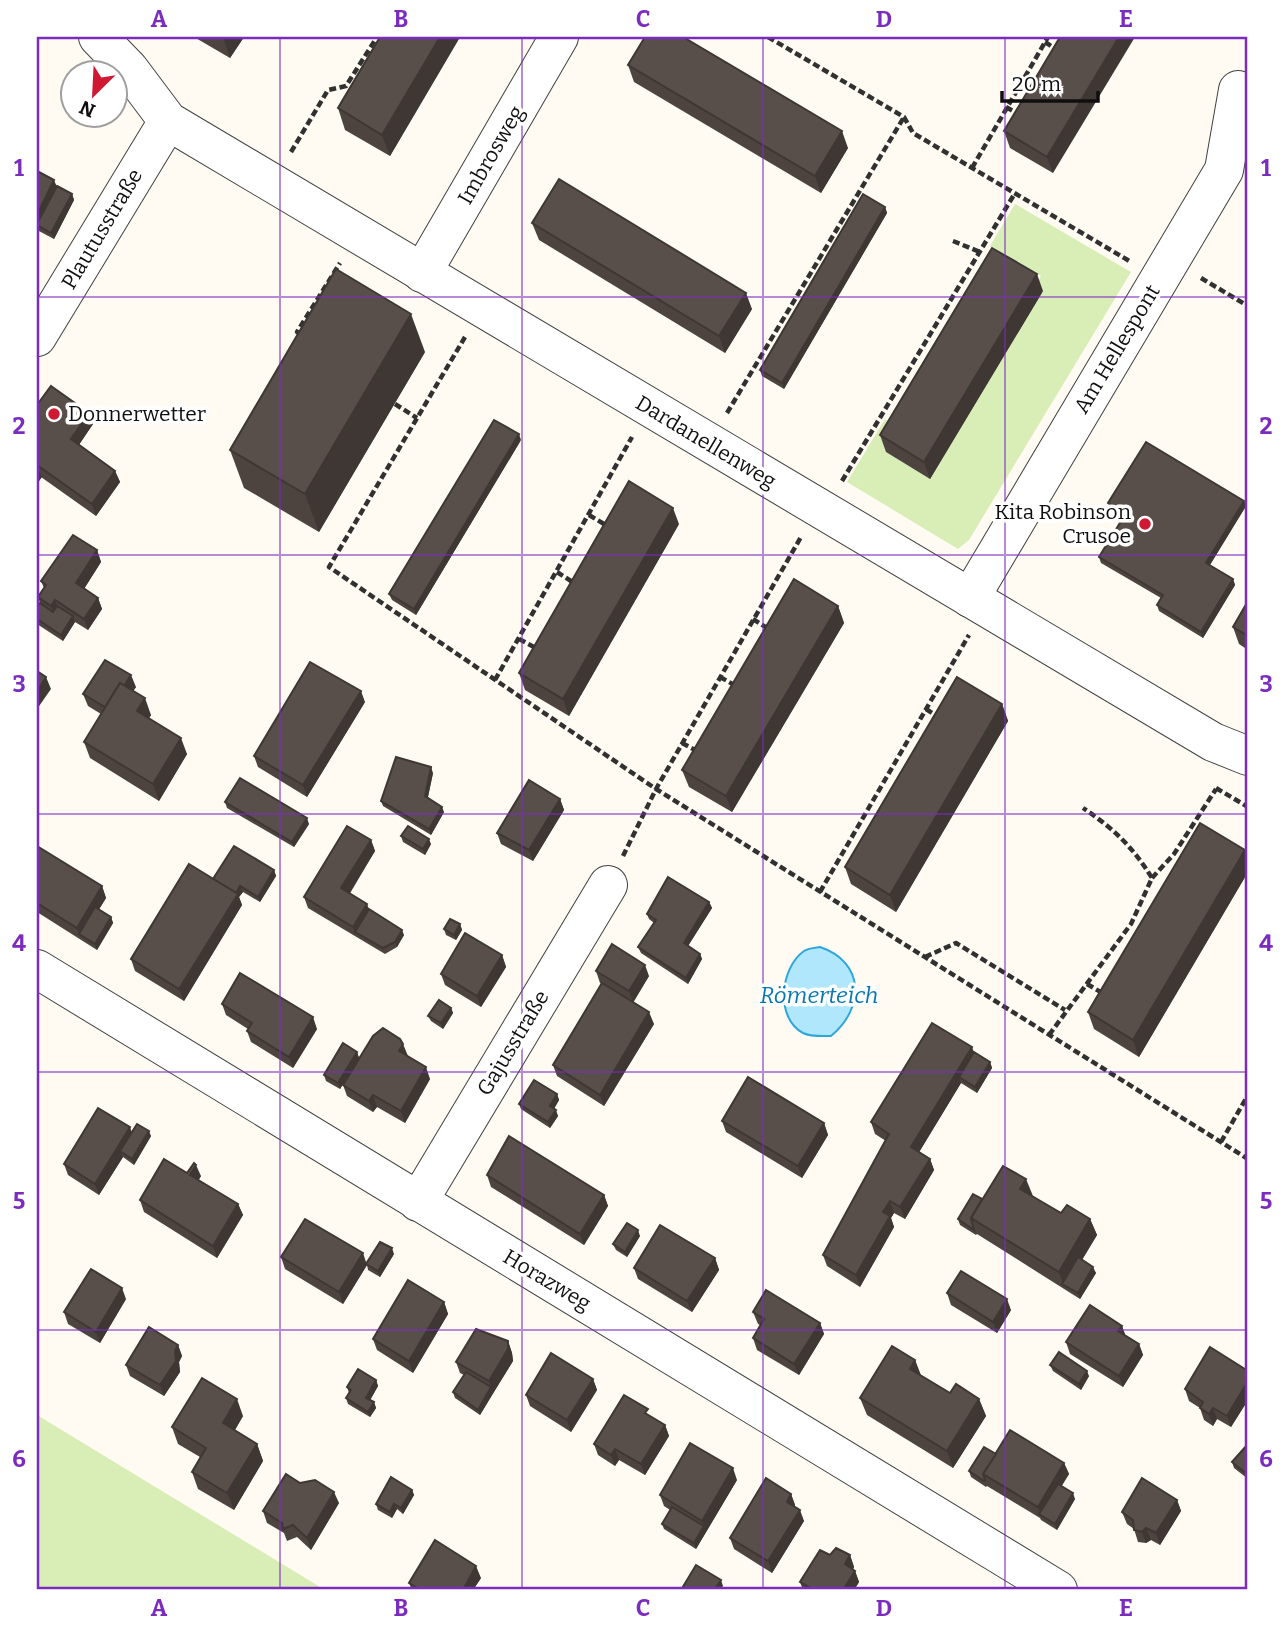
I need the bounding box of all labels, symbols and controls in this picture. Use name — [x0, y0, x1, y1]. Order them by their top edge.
text: A — [151, 5, 168, 33]
text: B — [394, 5, 408, 33]
text: C — [636, 5, 650, 33]
text: D — [876, 5, 892, 33]
text: E — [1119, 5, 1133, 33]
north arrow — [60, 60, 130, 130]
scale bar — [1002, 60, 1098, 104]
text: 20 m — [1012, 71, 1061, 97]
text: N — [76, 95, 99, 123]
street label: Imbrosweg — [452, 101, 530, 209]
text: 1 — [14, 154, 24, 182]
text: 1 — [1261, 154, 1271, 182]
street label: Plautusstraße — [56, 164, 148, 294]
street label: Am Hellespont — [1068, 280, 1166, 418]
street label: Dardanellenweg — [631, 390, 781, 494]
place label: Donnerwetter — [68, 401, 206, 427]
marker: Donnerwetter — [46, 406, 62, 422]
text: 2 — [13, 412, 26, 440]
text: 2 — [1260, 412, 1273, 440]
place label: Kita Robinson Crusoe — [995, 499, 1131, 549]
marker: Kita Robinson Crusoe — [1137, 516, 1153, 532]
text: 3 — [12, 670, 26, 698]
text: 3 — [1259, 670, 1273, 698]
text: 4 — [12, 929, 26, 957]
text: 4 — [1259, 929, 1273, 957]
water label: Römerteich — [760, 981, 878, 1009]
street label: Gajusstraße — [471, 986, 555, 1100]
text: 5 — [13, 1187, 25, 1215]
text: 5 — [1260, 1187, 1272, 1215]
street label: Horazweg — [498, 1244, 596, 1316]
text: 6 — [12, 1445, 26, 1473]
text: 6 — [1259, 1445, 1273, 1473]
text: A — [151, 1594, 168, 1622]
text: B — [394, 1594, 408, 1622]
text: C — [636, 1594, 650, 1622]
text: D — [876, 1594, 892, 1622]
text: E — [1119, 1594, 1133, 1622]

